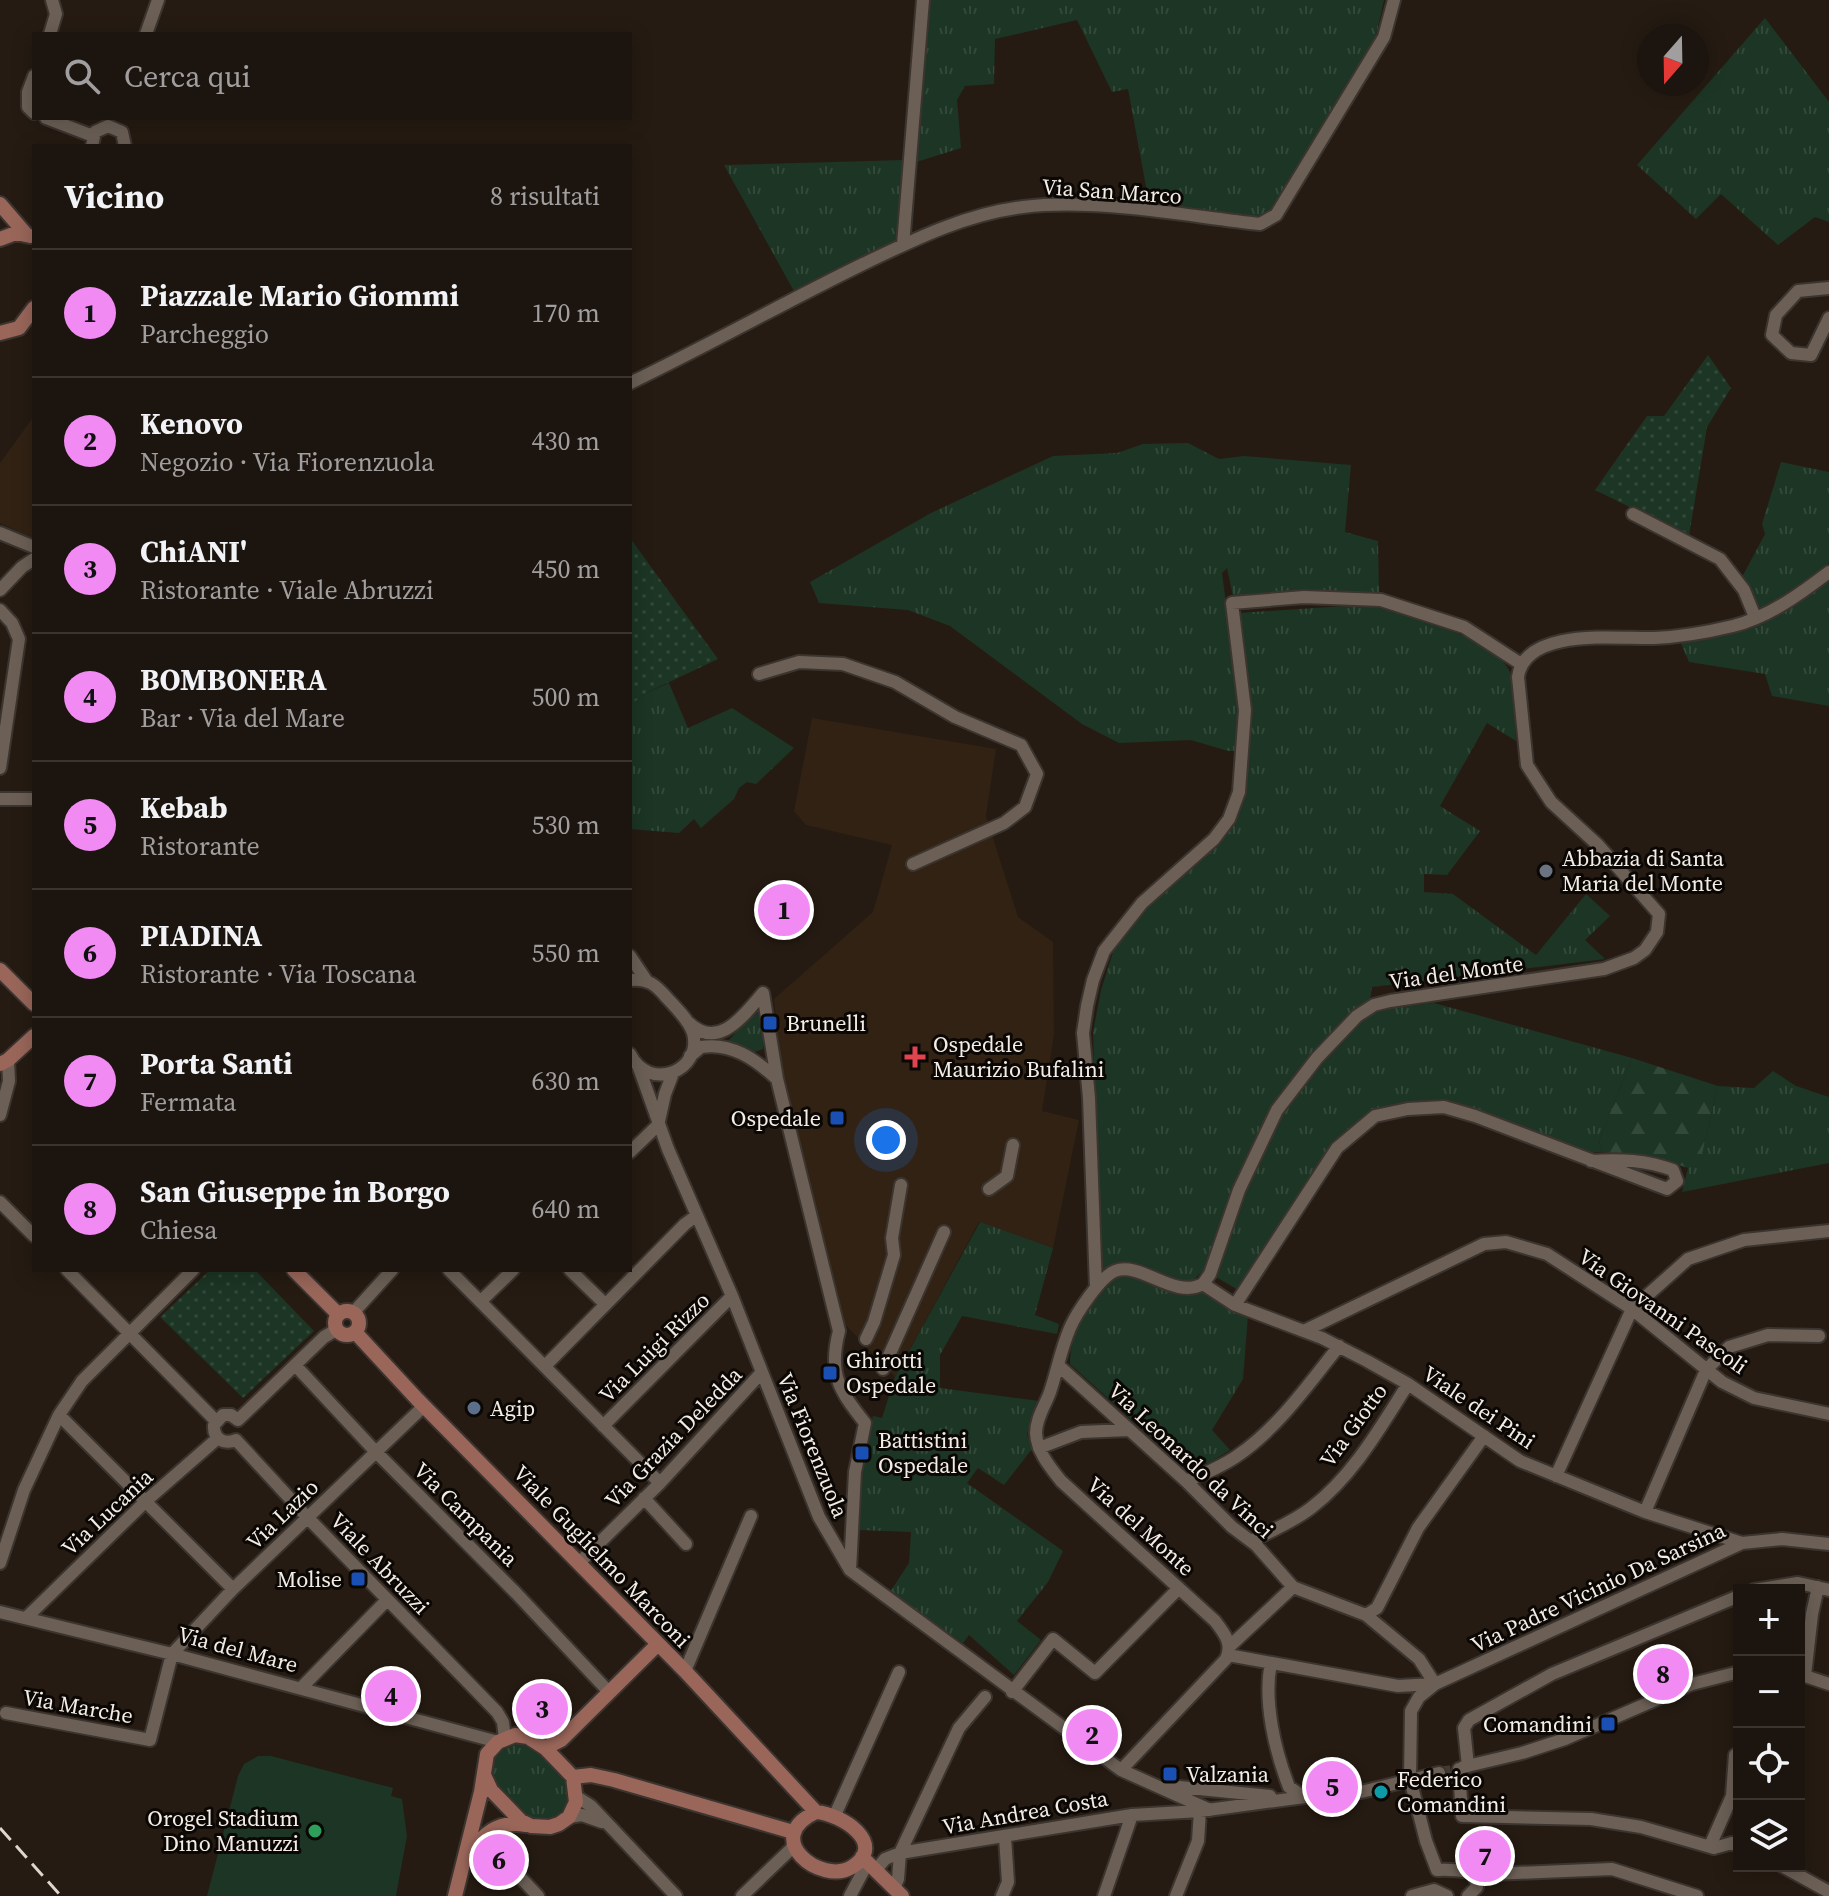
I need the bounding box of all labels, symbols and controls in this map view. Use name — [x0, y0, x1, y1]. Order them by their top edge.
north arrow — [1637, 24, 1709, 96]
search box — [32, 32, 632, 120]
icon: search — [60, 54, 104, 98]
text: Cerca qui — [124, 56, 251, 97]
street label: Via San Marco — [1041, 171, 1183, 211]
text: Vicino — [64, 173, 164, 219]
text: 8 risultati — [490, 178, 600, 214]
text: Piazzale Mario Giommi — [140, 275, 459, 316]
text: 1 — [83, 295, 97, 331]
text: 170 m — [532, 295, 600, 331]
text: Parcheggio — [140, 316, 269, 352]
text: Kenovo — [140, 403, 243, 444]
text: 2 — [83, 423, 97, 459]
text: 430 m — [532, 423, 600, 459]
text: Negozio · Via Fiorenzuola — [140, 444, 434, 480]
text: ChiANI' — [140, 531, 247, 572]
text: 3 — [83, 551, 97, 587]
text: 450 m — [532, 551, 600, 587]
text: Ristorante · Viale Abruzzi — [140, 572, 434, 608]
text: BOMBONERA — [140, 659, 327, 700]
text: 4 — [83, 679, 97, 715]
text: 500 m — [532, 679, 600, 715]
text: Bar · Via del Mare — [140, 700, 345, 736]
text: Kebab — [140, 787, 228, 828]
text: 5 — [83, 807, 97, 843]
text: 530 m — [532, 807, 600, 843]
text: Ristorante — [140, 828, 260, 864]
place label: Abbazia di Santa Maria del Monte — [1562, 843, 1725, 898]
marker: Abbazia di Santa Maria del Monte — [1537, 862, 1555, 880]
pin: 1 — [758, 880, 810, 940]
text: PIADINA — [140, 915, 262, 956]
text: 6 — [83, 935, 97, 971]
text: 550 m — [532, 935, 600, 971]
street label: Via del Monte — [1387, 948, 1525, 996]
text: Ristorante · Via Toscana — [140, 956, 416, 992]
place label: Brunelli — [786, 1008, 866, 1038]
marker: Brunelli — [761, 1014, 779, 1032]
place label: Ospedale Maurizio Bufalini — [933, 1029, 1104, 1084]
text: Porta Santi — [140, 1043, 293, 1084]
marker: Ospedale Maurizio Bufalini — [904, 1046, 926, 1068]
text: 7 — [83, 1063, 97, 1099]
text: 630 m — [532, 1063, 600, 1099]
text: Fermata — [140, 1084, 237, 1120]
place label: Ospedale — [731, 1103, 821, 1133]
marker: Ospedale — [828, 1109, 846, 1127]
your location — [866, 1120, 906, 1160]
text: San Giuseppe in Borgo — [140, 1171, 450, 1212]
text: 8 — [83, 1191, 97, 1227]
text: 640 m — [532, 1191, 600, 1227]
text: Chiesa — [140, 1212, 218, 1248]
street label: Via Giovanni Pascoli — [1572, 1241, 1754, 1381]
street label: Via Luigi Rizzo — [592, 1285, 716, 1409]
place label: Ghirotti Ospedale — [846, 1345, 936, 1400]
street label: Viale dei Pini — [1417, 1358, 1541, 1456]
street label: Via Grazia Deledda — [598, 1359, 749, 1514]
marker: Ghirotti Ospedale — [821, 1364, 839, 1382]
street label: Via Fiorenzuola — [770, 1368, 856, 1523]
street label: Via Leonardo da Vinci — [1102, 1375, 1280, 1545]
street label: Via Giotto — [1312, 1377, 1394, 1473]
place label: Agip — [490, 1393, 535, 1423]
marker: Agip — [465, 1399, 483, 1417]
place label: Battistini Ospedale — [878, 1425, 968, 1480]
marker: Battistini Ospedale — [853, 1444, 871, 1462]
street label: Via Campania — [407, 1455, 525, 1573]
street label: Viale Guglielmo Marconi — [507, 1458, 697, 1654]
street label: Via Lucania — [55, 1461, 160, 1562]
street label: Via del Monte — [1081, 1470, 1201, 1582]
street label: Via Lazio — [239, 1472, 325, 1556]
street label: Viale Abruzzi — [324, 1506, 436, 1620]
street label: Via Padre Vicinio Da Sarsina — [1466, 1514, 1731, 1659]
place label: Molise — [277, 1564, 342, 1594]
marker: Molise — [349, 1570, 367, 1588]
map controls — [1733, 1584, 1805, 1872]
button: + — [1733, 1584, 1805, 1656]
street label: Via del Mare — [175, 1619, 301, 1679]
pin: 8 — [1637, 1644, 1689, 1704]
button: − — [1733, 1656, 1805, 1728]
pin: 4 — [365, 1666, 417, 1726]
pin: 3 — [516, 1679, 568, 1739]
street label: Via Marche — [20, 1682, 136, 1730]
pin: 2 — [1066, 1705, 1118, 1765]
place label: Comandini — [1483, 1709, 1592, 1739]
marker: Comandini — [1599, 1715, 1617, 1733]
button: locate — [1733, 1728, 1805, 1800]
pin: 5 — [1306, 1757, 1358, 1817]
place label: Valzania — [1186, 1759, 1270, 1789]
place label: Federico Comandini — [1397, 1764, 1506, 1819]
marker: Valzania — [1161, 1765, 1179, 1783]
street label: Via Andrea Costa — [940, 1783, 1111, 1841]
marker: Federico Comandini — [1372, 1783, 1390, 1801]
button: layers — [1733, 1800, 1805, 1872]
place label: Orogel Stadium Dino Manuzzi — [147, 1803, 299, 1858]
marker: Orogel Stadium Dino Manuzzi — [306, 1822, 324, 1840]
pin: 7 — [1459, 1826, 1511, 1886]
pin: 6 — [473, 1830, 525, 1890]

